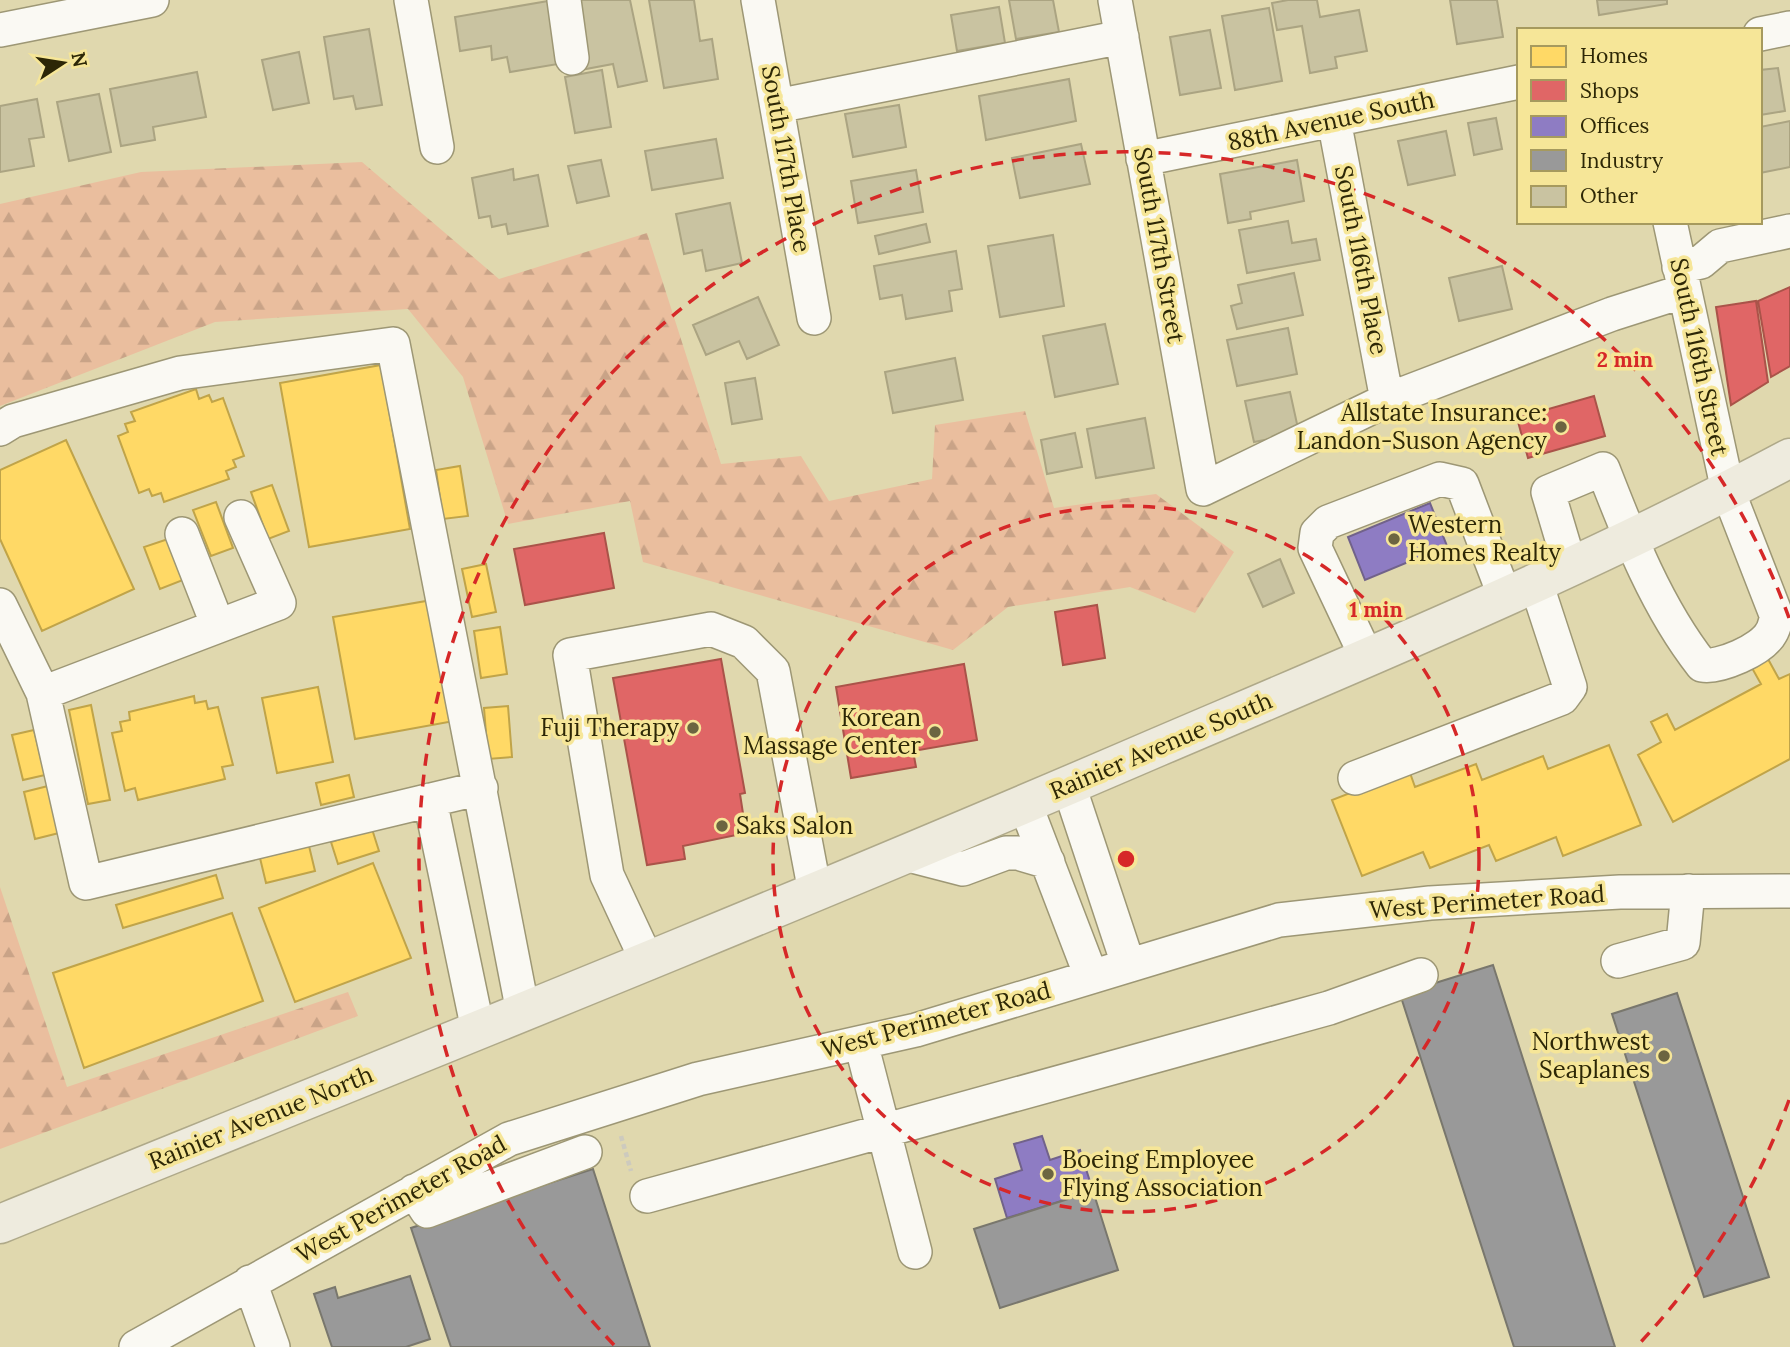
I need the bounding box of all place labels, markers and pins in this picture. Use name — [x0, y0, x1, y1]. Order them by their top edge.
place label: Allstate Insurance: Landon-Suson Agency — [1296, 397, 1547, 456]
marker: Allstate Insurance: Landon-Suson Agency — [1553, 419, 1569, 435]
place label: Western Homes Realty — [1408, 509, 1561, 568]
marker: Western Homes Realty — [1386, 531, 1402, 547]
place label: Korean Massage Center — [743, 702, 922, 761]
place label: Fuji Therapy — [540, 712, 679, 743]
marker: Fuji Therapy — [685, 720, 701, 736]
marker: Korean Massage Center — [927, 724, 943, 740]
place label: Saks Salon — [736, 810, 853, 841]
marker: Saks Salon — [714, 818, 730, 834]
centre of rings — [1114, 847, 1138, 871]
place label: Northwest Seaplanes — [1531, 1026, 1651, 1085]
marker: Northwest Seaplanes — [1656, 1048, 1672, 1064]
place label: Boeing Employee Flying Association — [1062, 1144, 1263, 1203]
marker: Boeing Employee Flying Association — [1040, 1166, 1056, 1182]

